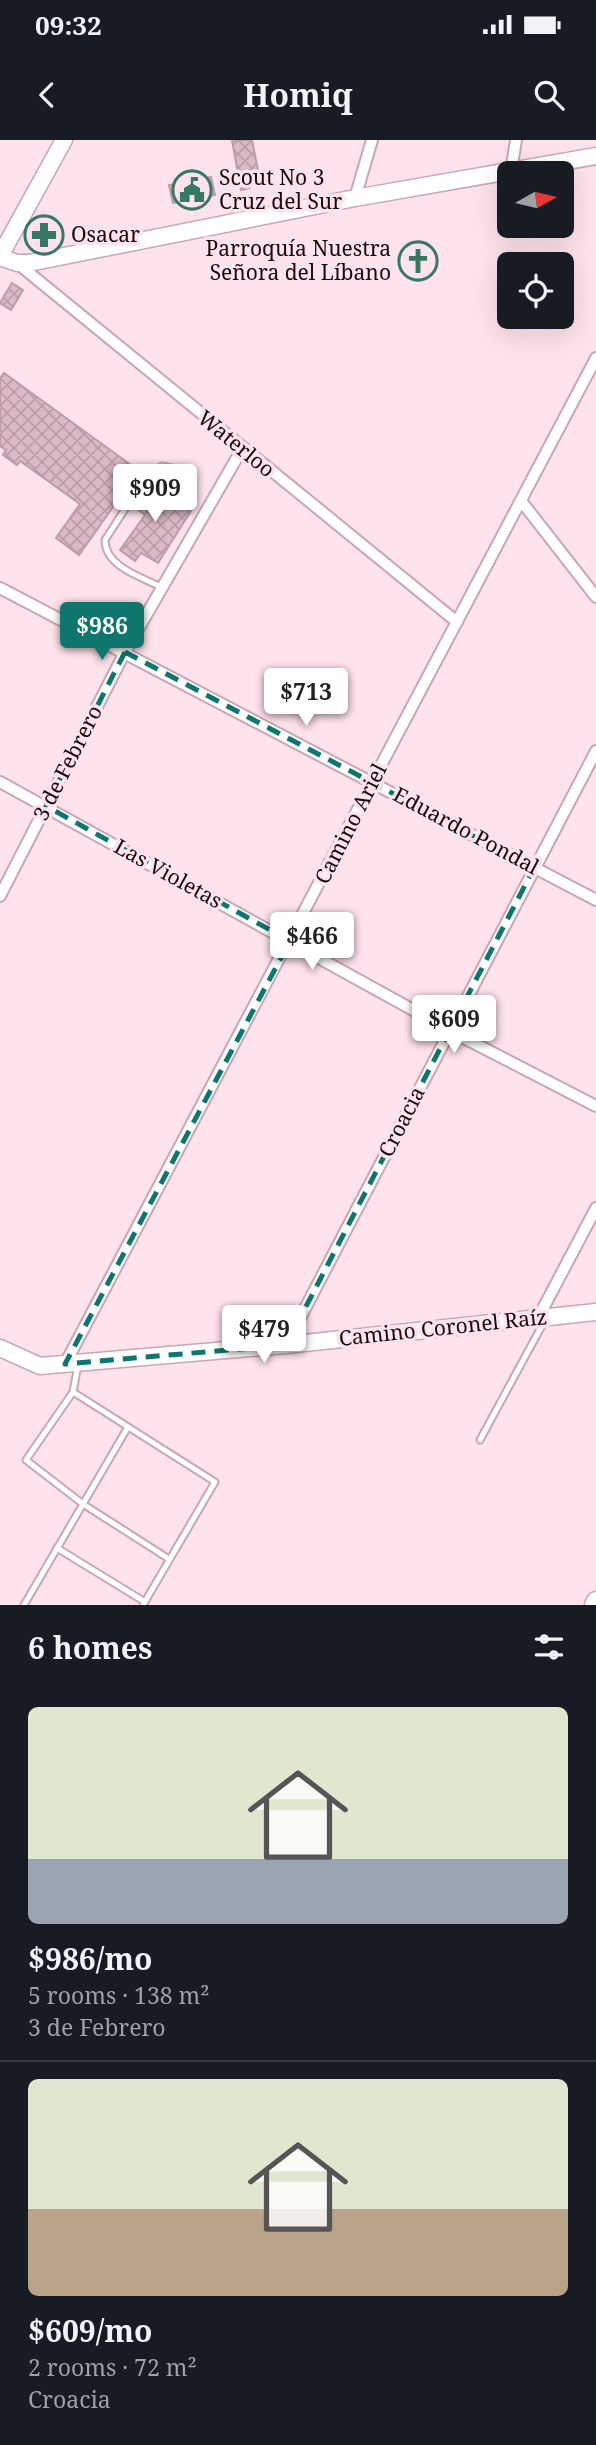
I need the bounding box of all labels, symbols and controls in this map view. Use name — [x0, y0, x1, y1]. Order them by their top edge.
text: 09:32 — [35, 7, 102, 43]
text: Homiq — [243, 73, 353, 116]
icon: back — [28, 76, 66, 114]
icon: search — [530, 76, 568, 114]
north arrow — [497, 161, 574, 238]
map controls — [497, 161, 574, 329]
place label: Scout No 3 Cruz del Sur — [219, 163, 342, 215]
public building icon: Scout No 3 Cruz del Sur — [171, 169, 213, 211]
pharmacy icon: Osacar — [23, 214, 65, 256]
place label: Osacar — [71, 220, 140, 248]
place label: Parroquía Nuestra Señora del Líbano — [206, 234, 391, 286]
church icon: Parroquía Nuestra Señora del Líbano — [397, 240, 439, 282]
button: locate — [497, 252, 574, 329]
street label: Waterloo — [192, 404, 281, 483]
pin: $909 — [114, 464, 196, 524]
text: $909 — [129, 471, 181, 503]
pin: $986 — [61, 602, 143, 662]
text: $986 — [76, 609, 128, 641]
pin: $713 — [265, 668, 347, 728]
text: $713 — [280, 675, 332, 707]
street label: 3 de Febrero — [26, 700, 108, 825]
street label: Camino Ariel — [308, 758, 393, 889]
street label: Eduardo Pondal — [389, 780, 545, 881]
street label: Las Violetas — [110, 832, 227, 914]
pin: $466 — [271, 912, 353, 972]
text: $466 — [286, 919, 338, 951]
pin: $609 — [413, 996, 495, 1055]
text: $609 — [428, 1002, 480, 1034]
street label: Croacia — [371, 1082, 431, 1162]
street label: Camino Coronel Raíz — [337, 1302, 548, 1352]
pin: $479 — [223, 1306, 305, 1365]
text: $479 — [238, 1312, 290, 1344]
text: 6 homes — [28, 1627, 152, 1668]
icon: filters — [530, 1628, 568, 1666]
icon: home — [235, 1752, 361, 1878]
text: $986/mo — [28, 1938, 152, 1979]
text: 5 rooms · 138 m² — [28, 1979, 210, 2011]
text: 3 de Febrero — [28, 2011, 166, 2043]
icon: home — [235, 2124, 361, 2250]
text: $609/mo — [28, 2310, 152, 2351]
text: 2 rooms · 72 m² — [28, 2351, 197, 2383]
text: Croacia — [28, 2383, 111, 2415]

